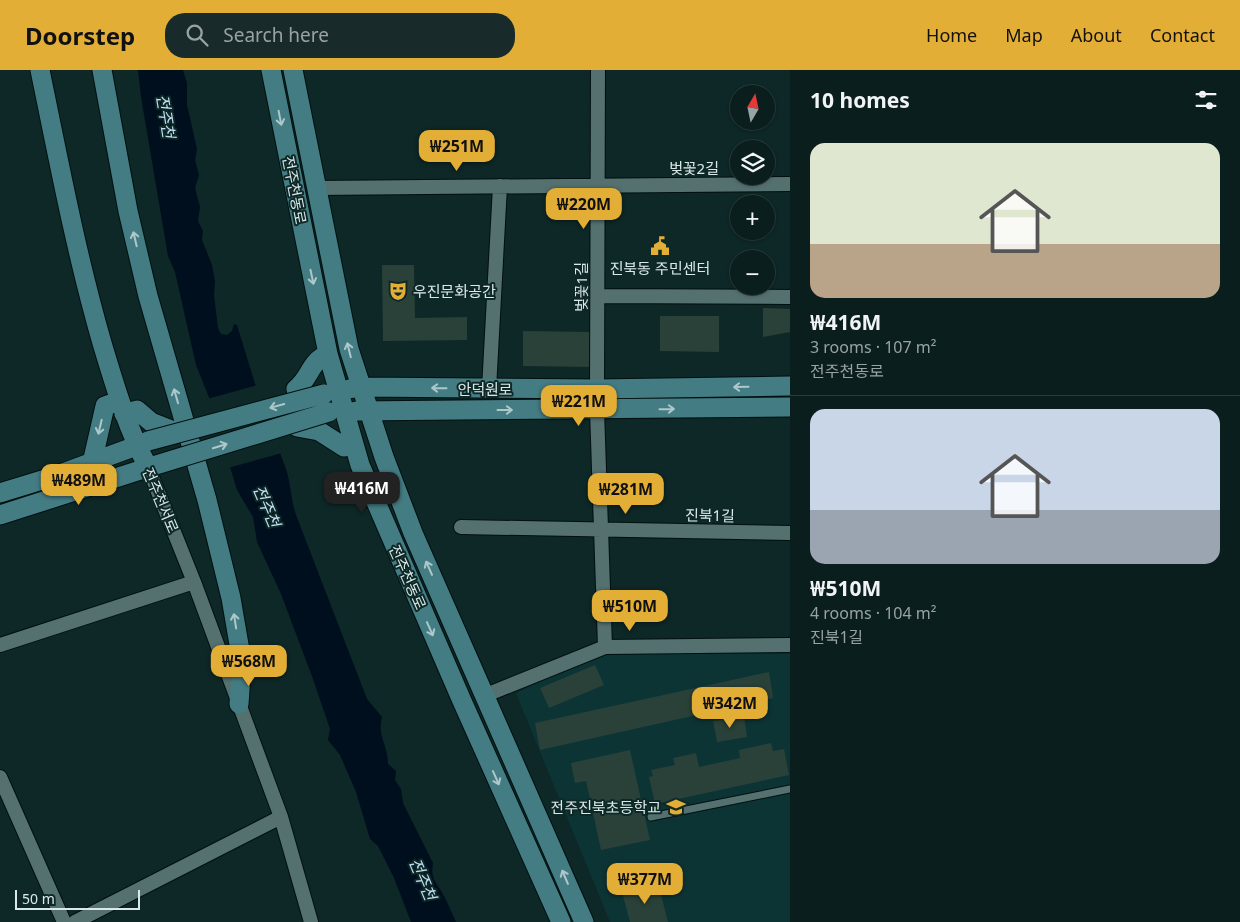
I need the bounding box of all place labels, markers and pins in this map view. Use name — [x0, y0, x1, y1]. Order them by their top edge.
pin: ₩251M — [422, 129, 492, 172]
pin: ₩220M — [549, 188, 619, 230]
public building icon: 진북동 주민센터 — [649, 235, 671, 257]
place label: 진북동 주민센터 — [610, 258, 710, 278]
theatre icon: 우진문화공간 — [387, 280, 409, 302]
place label: 우진문화공간 — [413, 281, 496, 301]
pin: ₩221M — [544, 384, 614, 427]
pin: ₩489M — [44, 464, 114, 506]
pin: ₩416M — [327, 472, 397, 514]
pin: ₩281M — [591, 472, 661, 515]
pin: ₩510M — [595, 590, 665, 632]
pin: ₩568M — [214, 644, 284, 687]
pin: ₩342M — [695, 686, 765, 729]
school or university icon: 전주진북초등학교 — [665, 796, 687, 818]
place label: 전주진북초등학교 — [551, 797, 661, 817]
pin: ₩377M — [610, 862, 680, 905]

